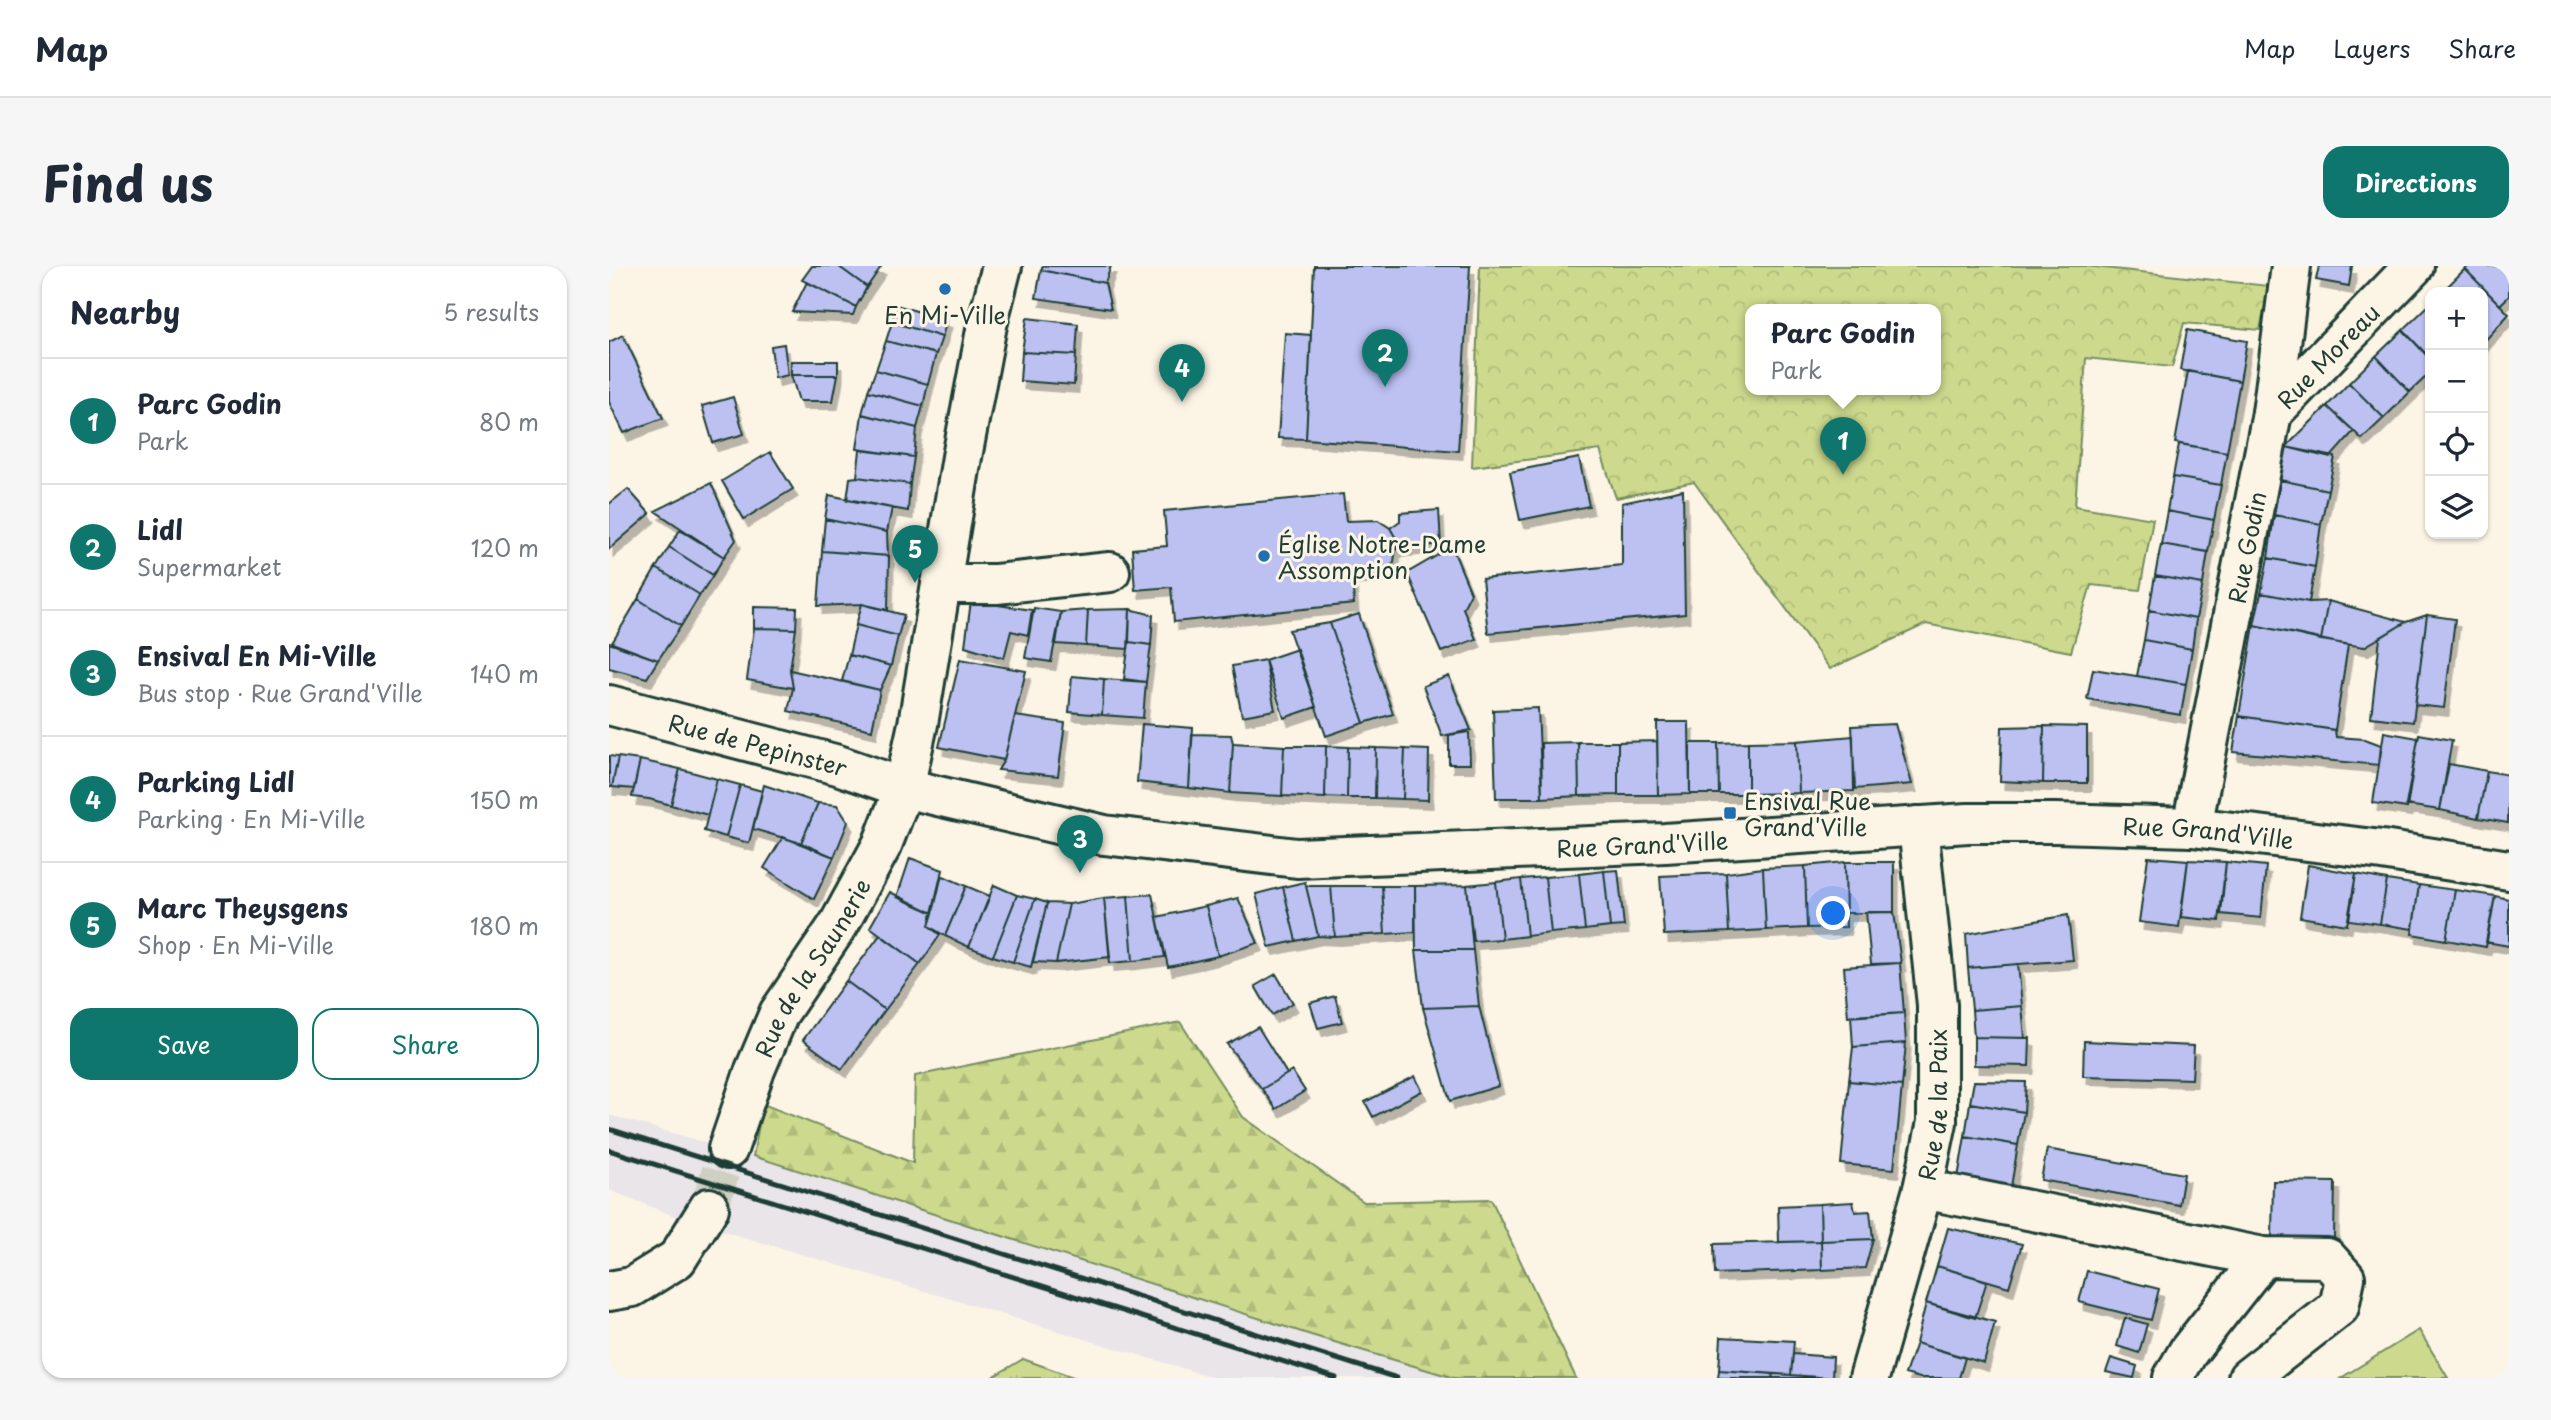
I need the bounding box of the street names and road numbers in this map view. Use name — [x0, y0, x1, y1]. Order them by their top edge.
street label: Rue Moreau — [2268, 295, 2387, 416]
street label: Rue Godin — [2218, 488, 2274, 606]
street label: Rue de Pepinster — [665, 704, 852, 785]
street label: Rue Grand'Ville — [2122, 807, 2296, 857]
street label: Rue Grand'Ville — [1556, 821, 1729, 865]
street label: Rue de la Saunerie — [745, 872, 878, 1062]
street label: Rue de la Paix — [1908, 1029, 1955, 1184]

